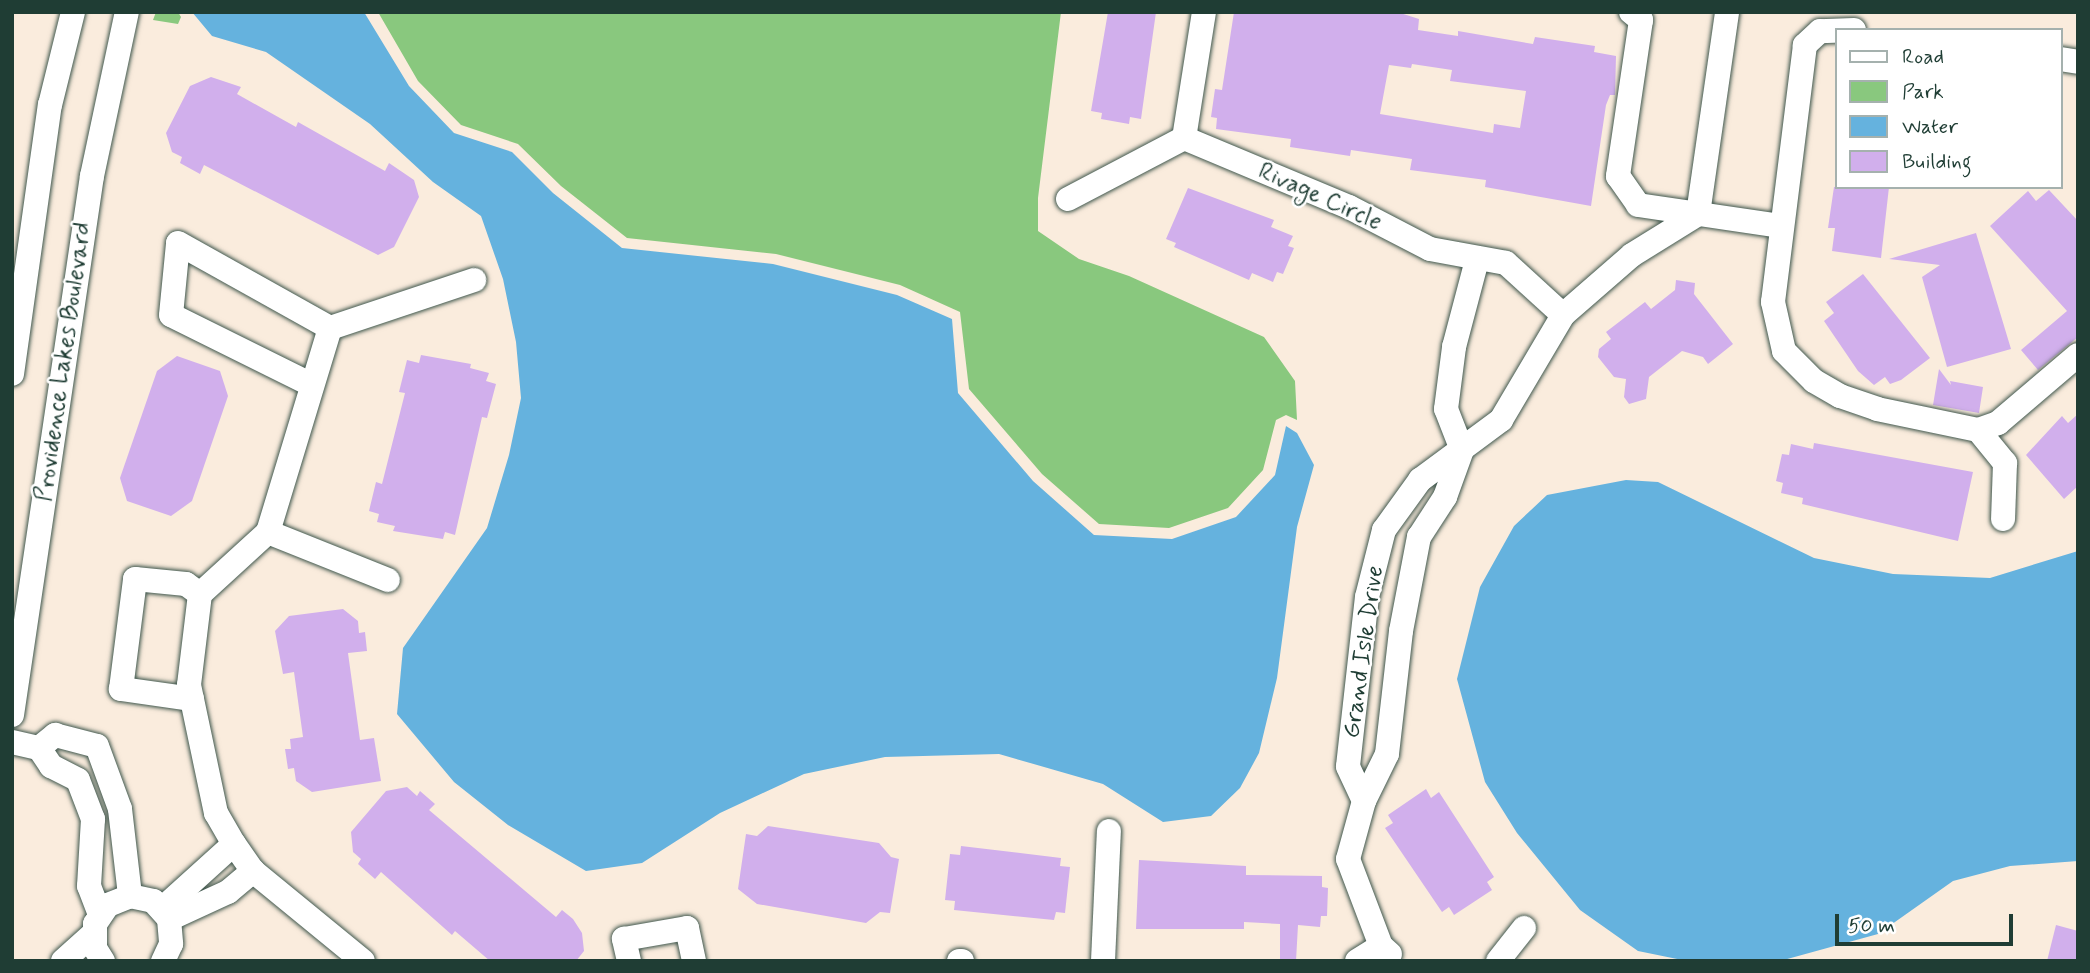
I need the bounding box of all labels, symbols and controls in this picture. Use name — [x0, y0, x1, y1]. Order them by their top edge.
legend — [1834, 28, 2062, 189]
text: Road — [1902, 43, 1944, 71]
text: Park — [1902, 78, 1944, 106]
text: Water — [1902, 113, 1958, 141]
text: Building — [1902, 148, 1972, 176]
street label: Rivage Circle — [1254, 157, 1386, 237]
street label: Providence Lakes Boulevard — [30, 221, 98, 503]
street label: Grand Isle Drive — [1338, 564, 1390, 740]
scale bar — [1838, 900, 2016, 944]
text: 50 m — [1848, 912, 1895, 940]

